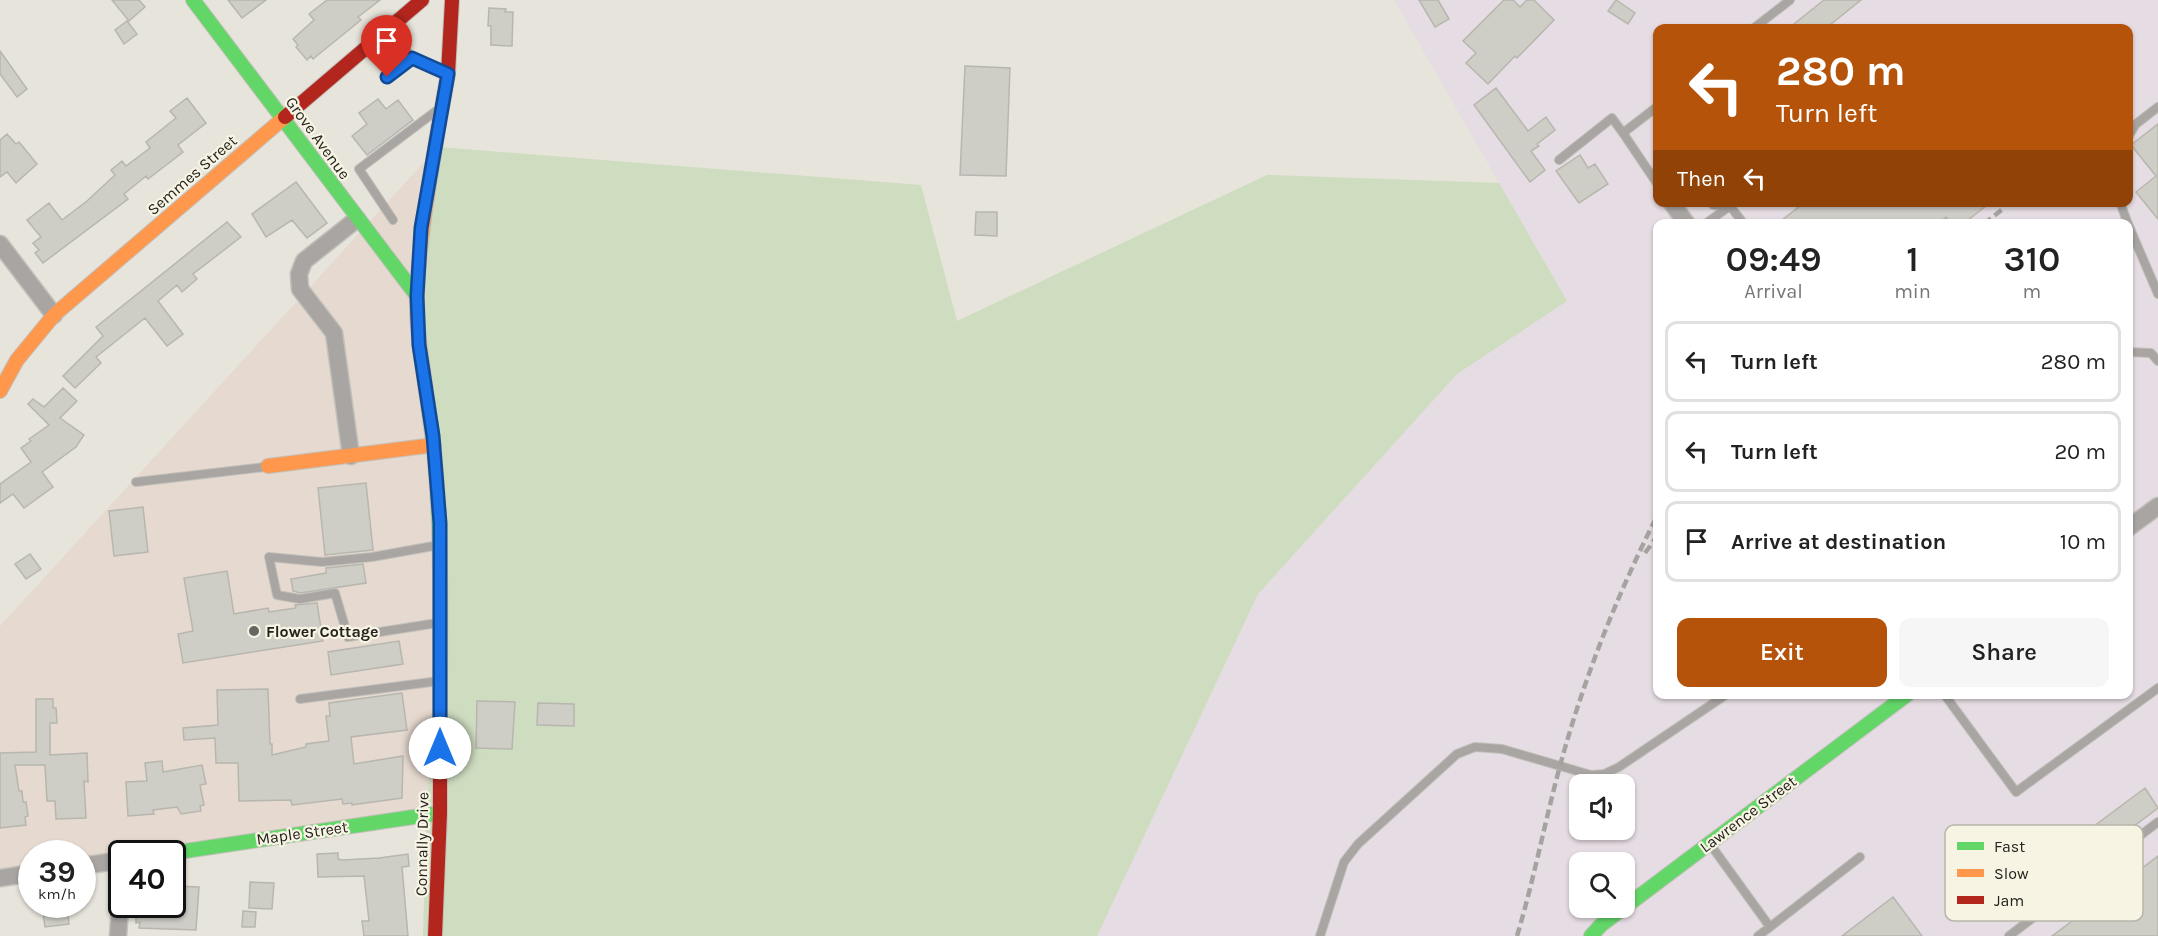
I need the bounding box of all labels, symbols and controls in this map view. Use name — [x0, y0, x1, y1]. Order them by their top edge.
pin — [361, 15, 412, 77]
icon: arrive — [370, 24, 403, 57]
text: 280 m — [1776, 46, 1906, 96]
icon: left — [1677, 48, 1755, 126]
street label: Grove Avenue — [282, 93, 354, 183]
text: Turn left — [1776, 97, 1877, 129]
street label: Semmes Street — [143, 131, 241, 219]
icon: left — [1738, 162, 1771, 195]
text: Then — [1677, 166, 1726, 192]
text: 09:49 — [1726, 238, 1822, 280]
text: 1 — [1906, 238, 1919, 280]
text: 310 — [2003, 238, 2060, 280]
text: Arrival — [1744, 280, 1803, 303]
text: min — [1894, 280, 1931, 303]
text: m — [2023, 280, 2041, 303]
icon: left — [1680, 345, 1713, 378]
text: Turn left — [1731, 349, 1818, 375]
text: 280 m — [2041, 349, 2106, 375]
icon: left — [1680, 435, 1713, 468]
text: Turn left — [1731, 439, 1818, 465]
text: 20 m — [2054, 439, 2106, 465]
icon: arrive — [1680, 525, 1713, 558]
text: Arrive at destination — [1731, 529, 1946, 555]
text: 10 m — [2060, 529, 2106, 555]
button: Exit — [1677, 618, 1887, 687]
button: Share — [1899, 618, 2109, 687]
place label: Flower Cottage — [266, 622, 379, 641]
marker: Flower Cottage — [247, 624, 261, 638]
position arrow — [408, 716, 472, 780]
street label: Lawrence Street — [1696, 772, 1800, 856]
map controls — [1569, 774, 1635, 918]
button: sound — [1569, 774, 1635, 840]
street label: Connally Drive — [412, 792, 432, 896]
street label: Maple Street — [255, 817, 349, 849]
legend — [1945, 825, 2143, 921]
text: Fast — [1994, 837, 2025, 856]
speed limit sign: 40 — [108, 840, 186, 918]
button: search — [1569, 852, 1635, 918]
text: 39 — [39, 854, 75, 890]
text: Slow — [1994, 864, 2029, 883]
text: km/h — [38, 885, 76, 903]
text: Jam — [1994, 891, 2024, 910]

